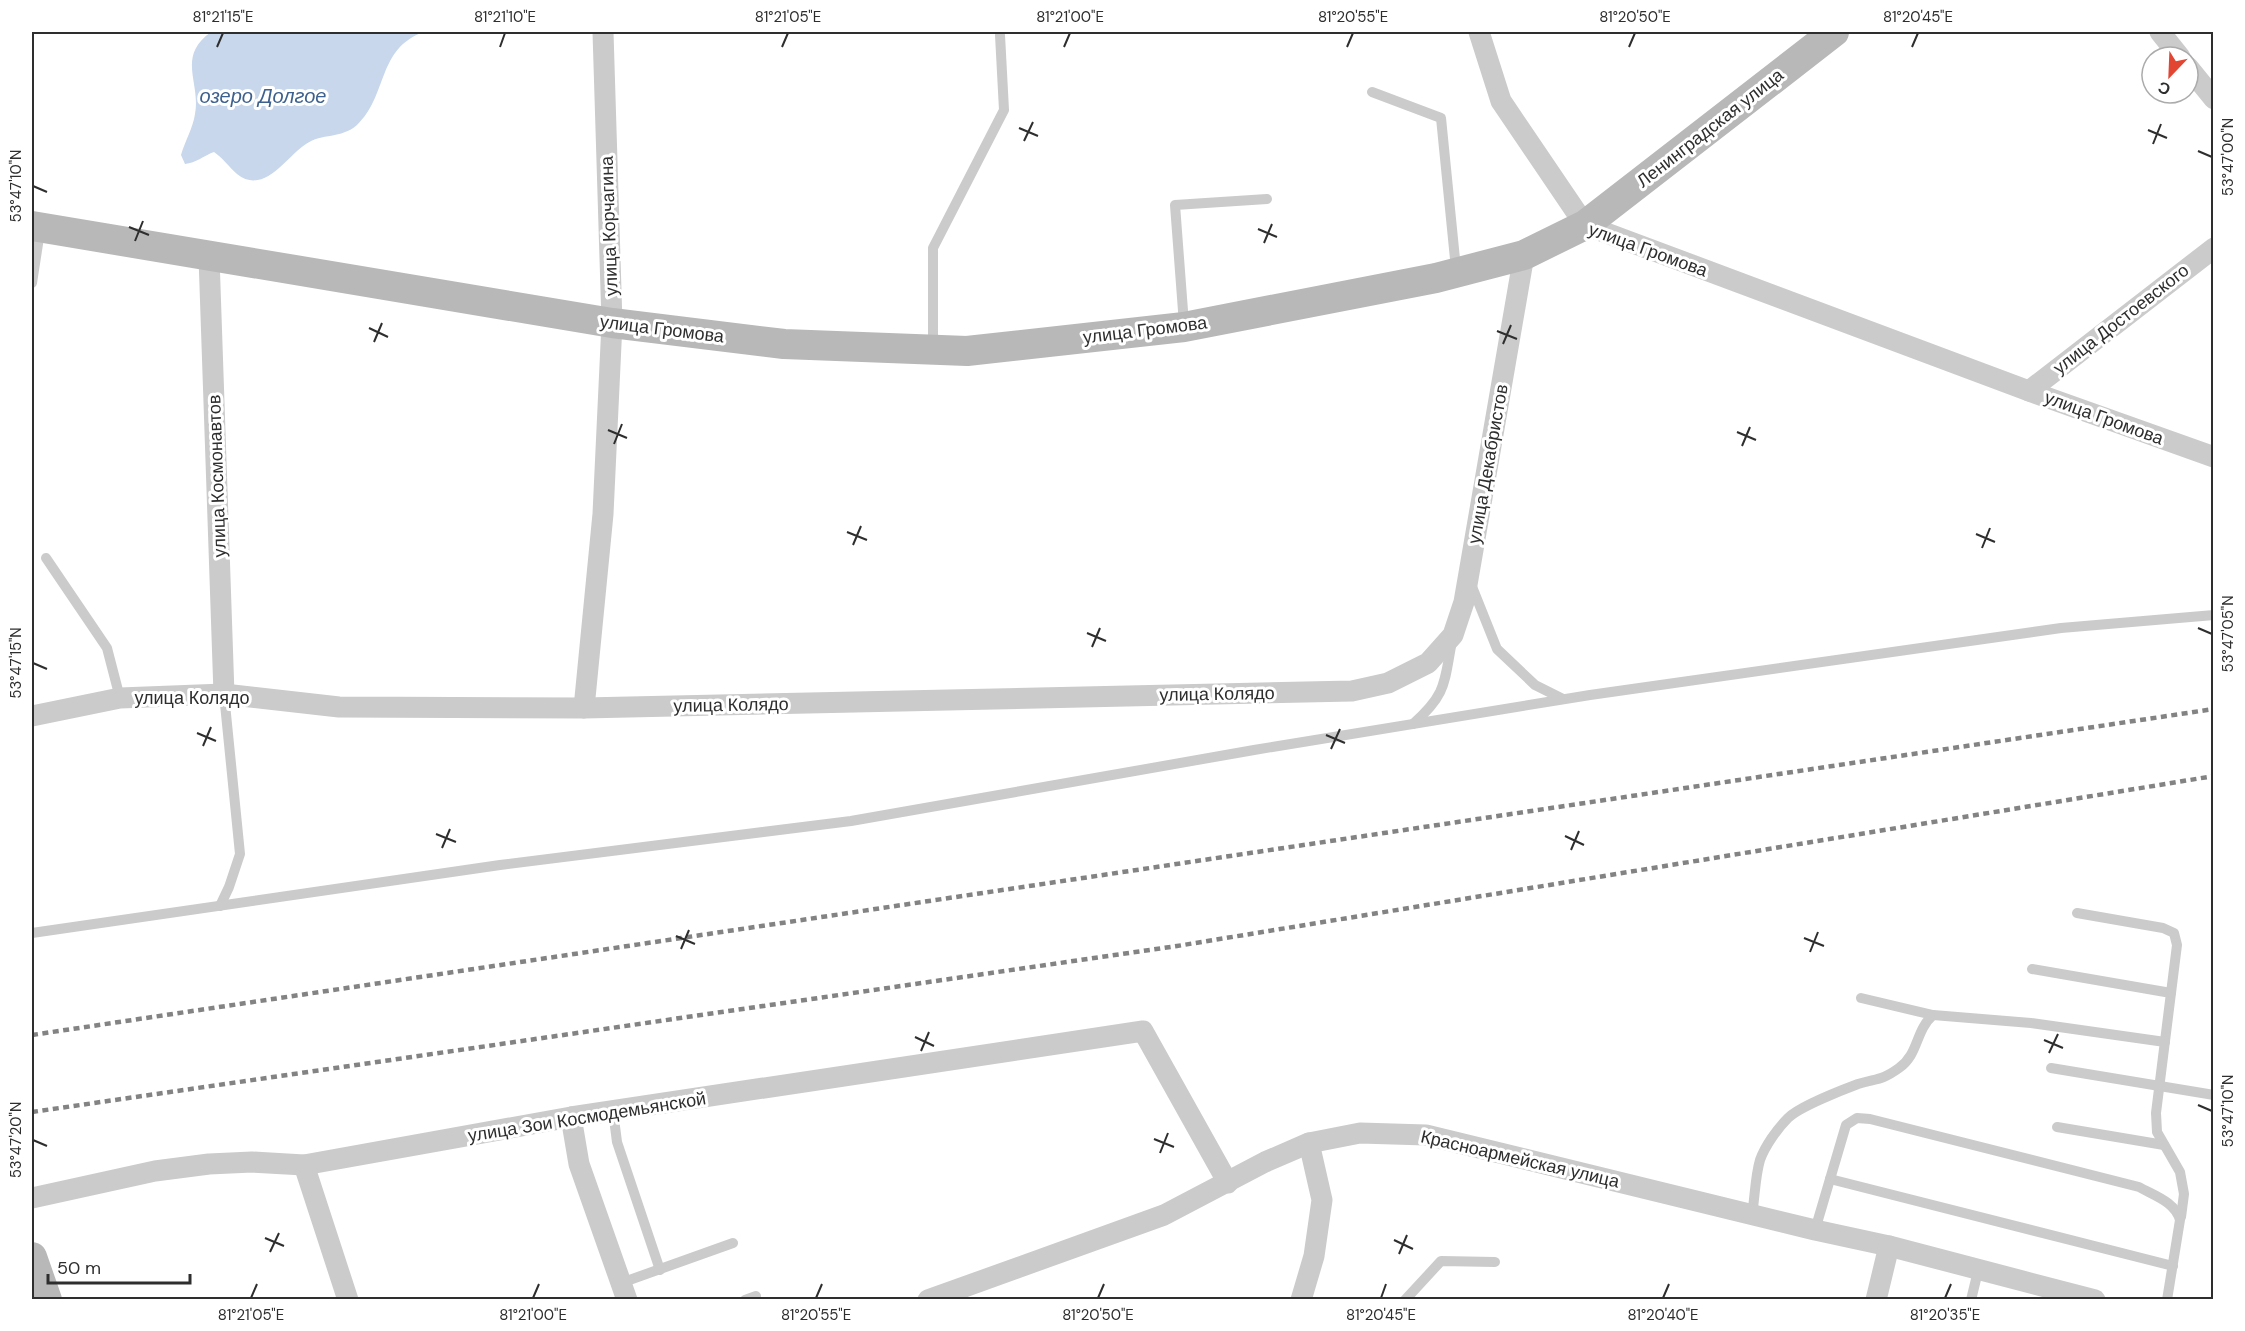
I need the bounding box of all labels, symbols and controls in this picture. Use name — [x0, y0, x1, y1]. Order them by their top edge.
text: 81°21'15"E — [193, 7, 253, 27]
text: 81°21'10"E — [474, 7, 536, 27]
text: 81°21'05"E — [755, 7, 821, 27]
text: 81°21'00"E — [1036, 7, 1104, 27]
text: 81°20'55"E — [1318, 7, 1388, 27]
text: 81°20'50"E — [1599, 7, 1671, 27]
text: 81°20'45"E — [1883, 7, 1953, 27]
north arrow — [2140, 45, 2200, 105]
street label: Ленинградская улица — [1632, 62, 1789, 193]
text: С — [2155, 76, 2174, 100]
water label: озеро Долгое — [200, 83, 326, 109]
text: 53°47'00"N — [2218, 118, 2238, 196]
text: 53°47'10"N — [6, 150, 26, 222]
street label: улица Корчагина — [595, 154, 623, 297]
street label: улица Громова — [1585, 217, 1712, 283]
street label: улица Достоевского — [2048, 258, 2194, 380]
street label: улица Громова — [599, 309, 726, 349]
street label: улица Громова — [1082, 310, 1209, 350]
street label: улица Декабристов — [1462, 382, 1514, 546]
street label: улица Громова — [2041, 385, 2168, 451]
street label: улица Космонавтов — [202, 394, 232, 558]
text: 53°47'05"N — [2218, 596, 2238, 673]
text: 53°47'15"N — [6, 627, 26, 699]
street label: улица Колядо — [1159, 681, 1275, 707]
street label: улица Колядо — [134, 686, 250, 710]
street label: улица Колядо — [673, 692, 789, 718]
text: 53°47'10"N — [2218, 1075, 2238, 1147]
street label: улица Зои Космодемьянской — [466, 1086, 708, 1148]
text: 53°47'20"N — [6, 1102, 26, 1178]
street label: Красноармейская улица — [1418, 1124, 1623, 1194]
scale bar — [48, 1247, 190, 1285]
text: 50 m — [57, 1256, 101, 1280]
text: 81°21'05"E — [218, 1305, 284, 1325]
text: 81°21'00"E — [499, 1305, 567, 1325]
text: 81°20'55"E — [781, 1305, 851, 1325]
text: 81°20'50"E — [1062, 1305, 1134, 1325]
text: 81°20'45"E — [1346, 1305, 1416, 1325]
text: 81°20'40"E — [1627, 1305, 1699, 1325]
text: 81°20'35"E — [1910, 1305, 1980, 1325]

